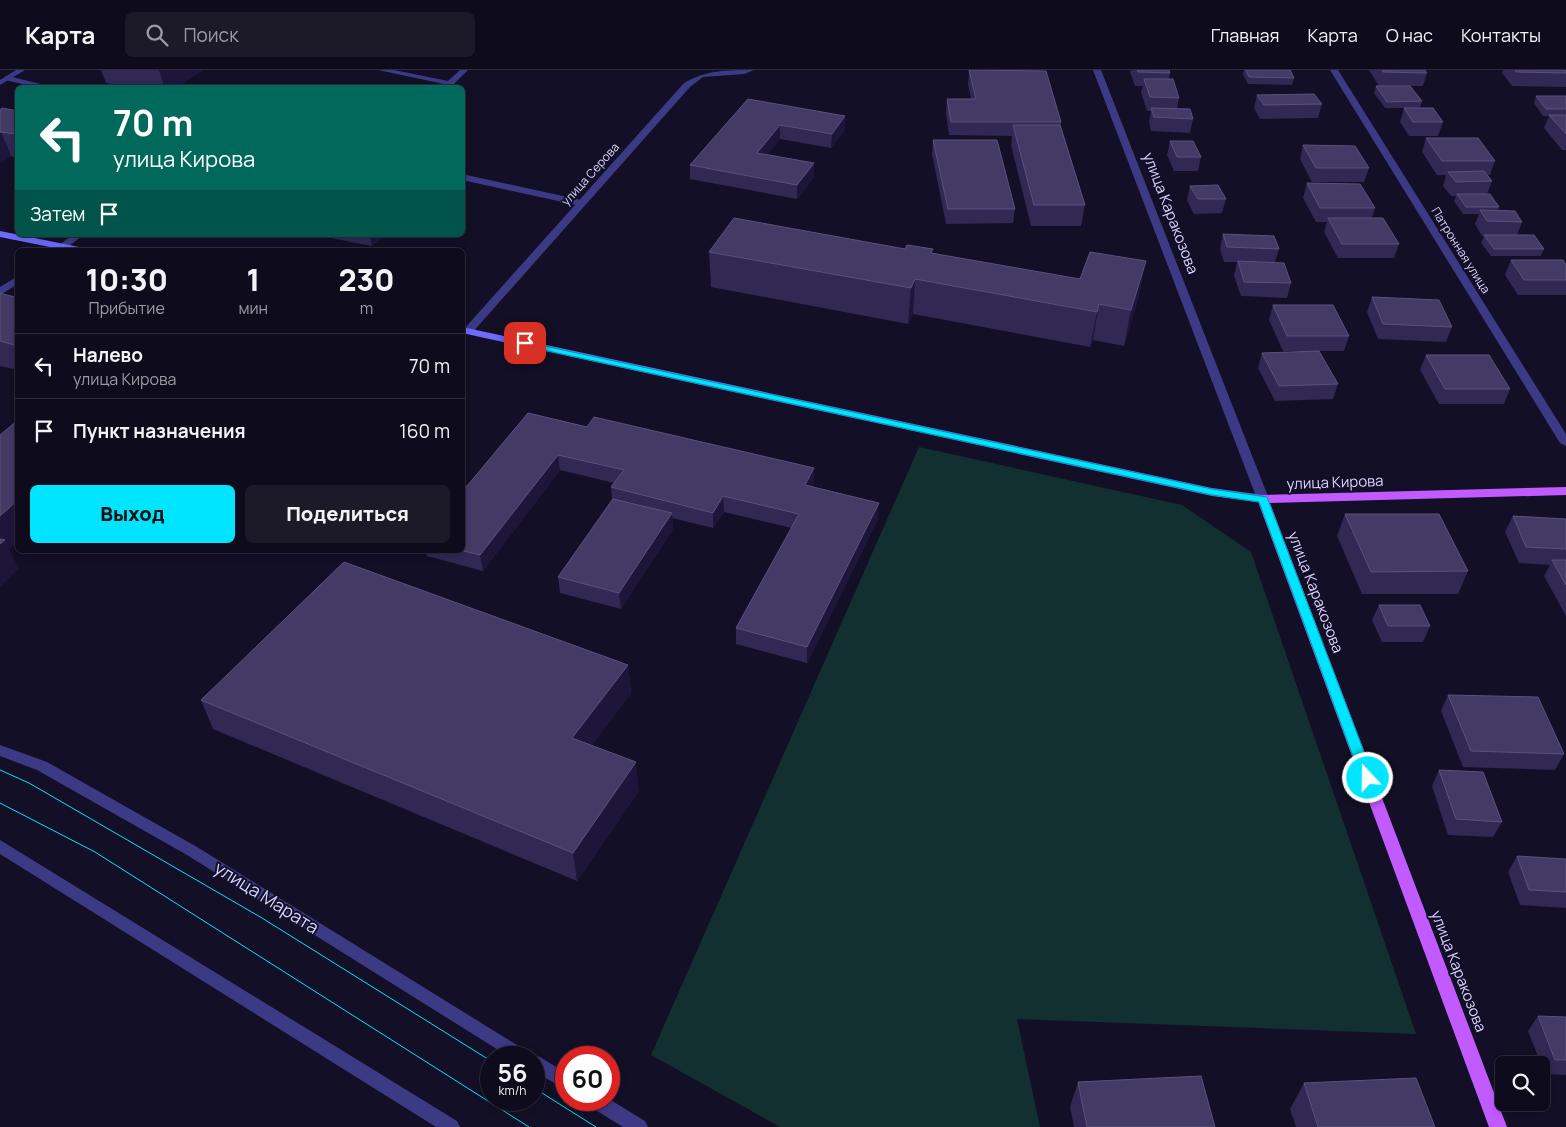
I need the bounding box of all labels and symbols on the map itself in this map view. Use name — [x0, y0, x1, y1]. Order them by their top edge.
street label: улица Серова — [557, 139, 623, 209]
street label: улица Каракозова — [1138, 149, 1204, 277]
street label: Патронная улица — [1428, 204, 1494, 296]
pin — [504, 322, 546, 364]
street label: улица Кирова — [1286, 470, 1384, 494]
street label: улица Каракозова — [1283, 528, 1349, 656]
position arrow — [1341, 751, 1393, 803]
street label: улица Марата — [210, 855, 324, 939]
street label: улица Каракозова — [1426, 907, 1492, 1035]
speed limit sign: 60 — [555, 1046, 620, 1111]

